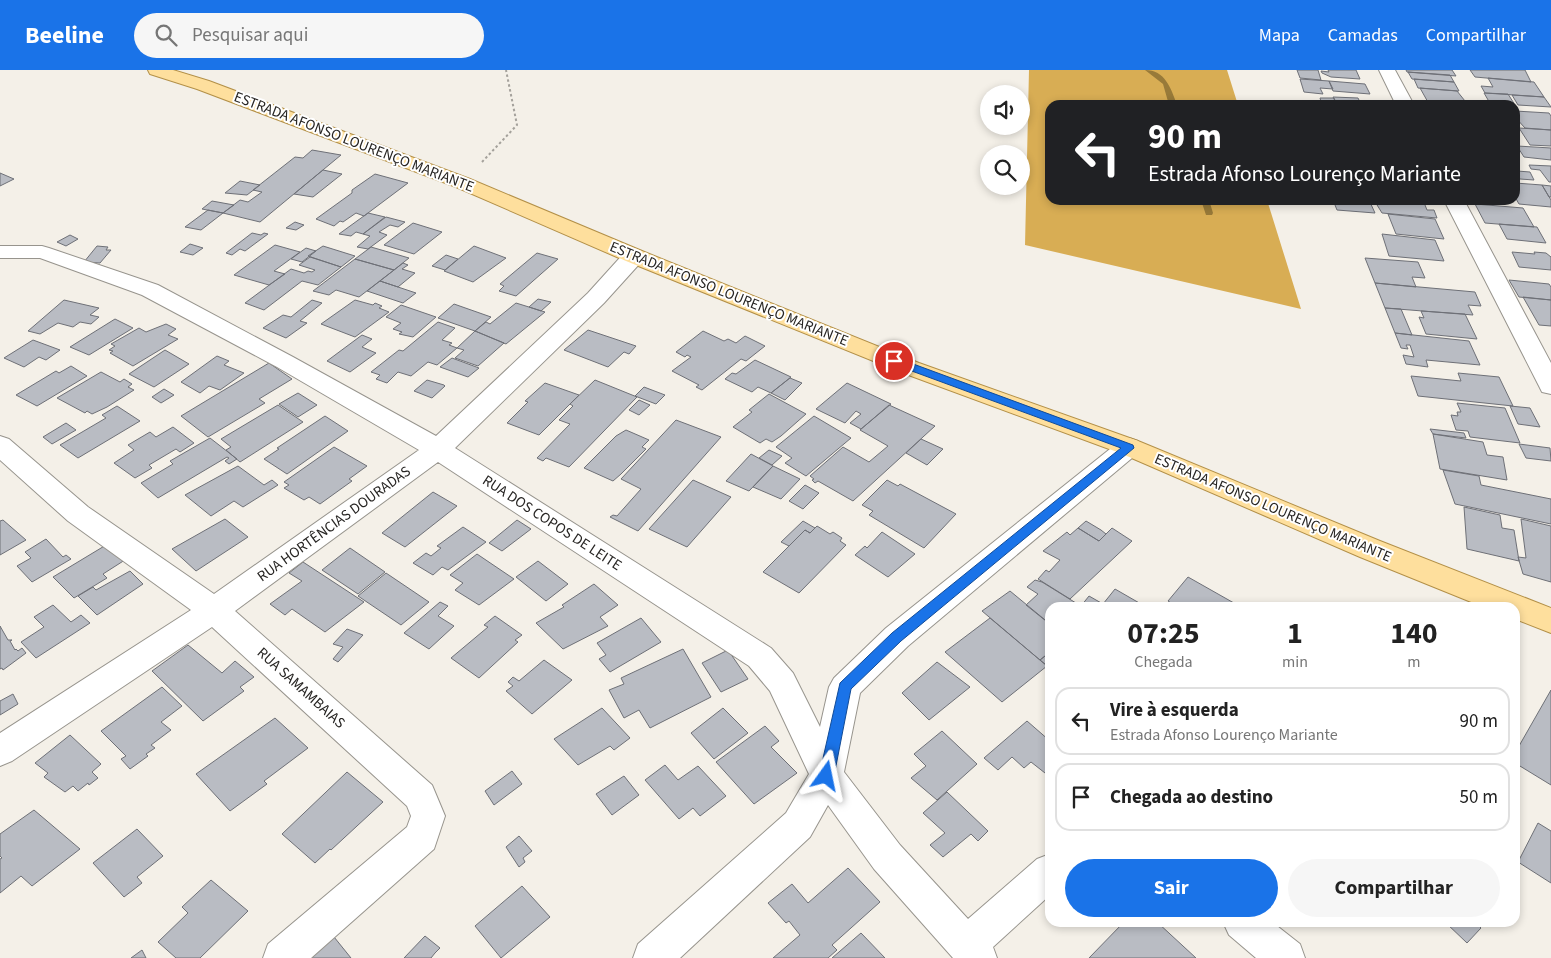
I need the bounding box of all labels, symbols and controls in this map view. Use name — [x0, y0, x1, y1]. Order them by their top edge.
search box — [134, 13, 484, 58]
text: Beeline — [25, 18, 104, 53]
icon: search — [152, 21, 180, 49]
text: Pesquisar aqui — [192, 22, 308, 49]
text: Mapa — [1259, 23, 1300, 48]
text: Camadas — [1328, 23, 1398, 48]
text: Compartilhar — [1426, 23, 1526, 48]
map controls — [980, 85, 1030, 195]
button: sound — [980, 85, 1030, 135]
street label: ESTRADA AFONSO LOURENÇO MARIANTE — [231, 86, 477, 198]
text: 90 m — [1148, 112, 1222, 162]
icon: left — [1065, 120, 1130, 185]
button: search — [980, 145, 1030, 195]
text: Estrada Afonso Lourenço Mariante — [1148, 158, 1461, 190]
street label: ESTRADA AFONSO LOURENÇO MARIANTE — [607, 236, 852, 352]
pin — [873, 340, 915, 382]
icon: arrive — [880, 347, 908, 375]
street label: ESTRADA AFONSO LOURENÇO MARIANTE — [1151, 448, 1395, 568]
street label: RUA HORTÊNCIAS DOURADAS — [253, 461, 415, 587]
street label: RUA DOS COPOS DE LEITE — [478, 470, 626, 576]
text: 07:25 — [1127, 612, 1200, 655]
text: 1 — [1287, 612, 1303, 655]
text: 140 — [1390, 612, 1438, 655]
street label: RUA SAMAMBAIAS — [252, 643, 350, 733]
text: Chegada — [1134, 651, 1193, 673]
text: min — [1282, 651, 1308, 673]
text: m — [1407, 651, 1421, 673]
text: Vire à esquerda — [1110, 697, 1239, 724]
icon: left — [1067, 707, 1095, 735]
text: 90 m — [1460, 708, 1498, 735]
text: Estrada Afonso Lourenço Mariante — [1110, 724, 1338, 746]
position arrow — [799, 749, 851, 801]
icon: arrive — [1067, 783, 1095, 811]
text: Chegada ao destino — [1110, 784, 1273, 811]
text: 50 m — [1460, 784, 1498, 811]
button: Sair — [1065, 859, 1278, 917]
button: Compartilhar — [1288, 859, 1500, 917]

